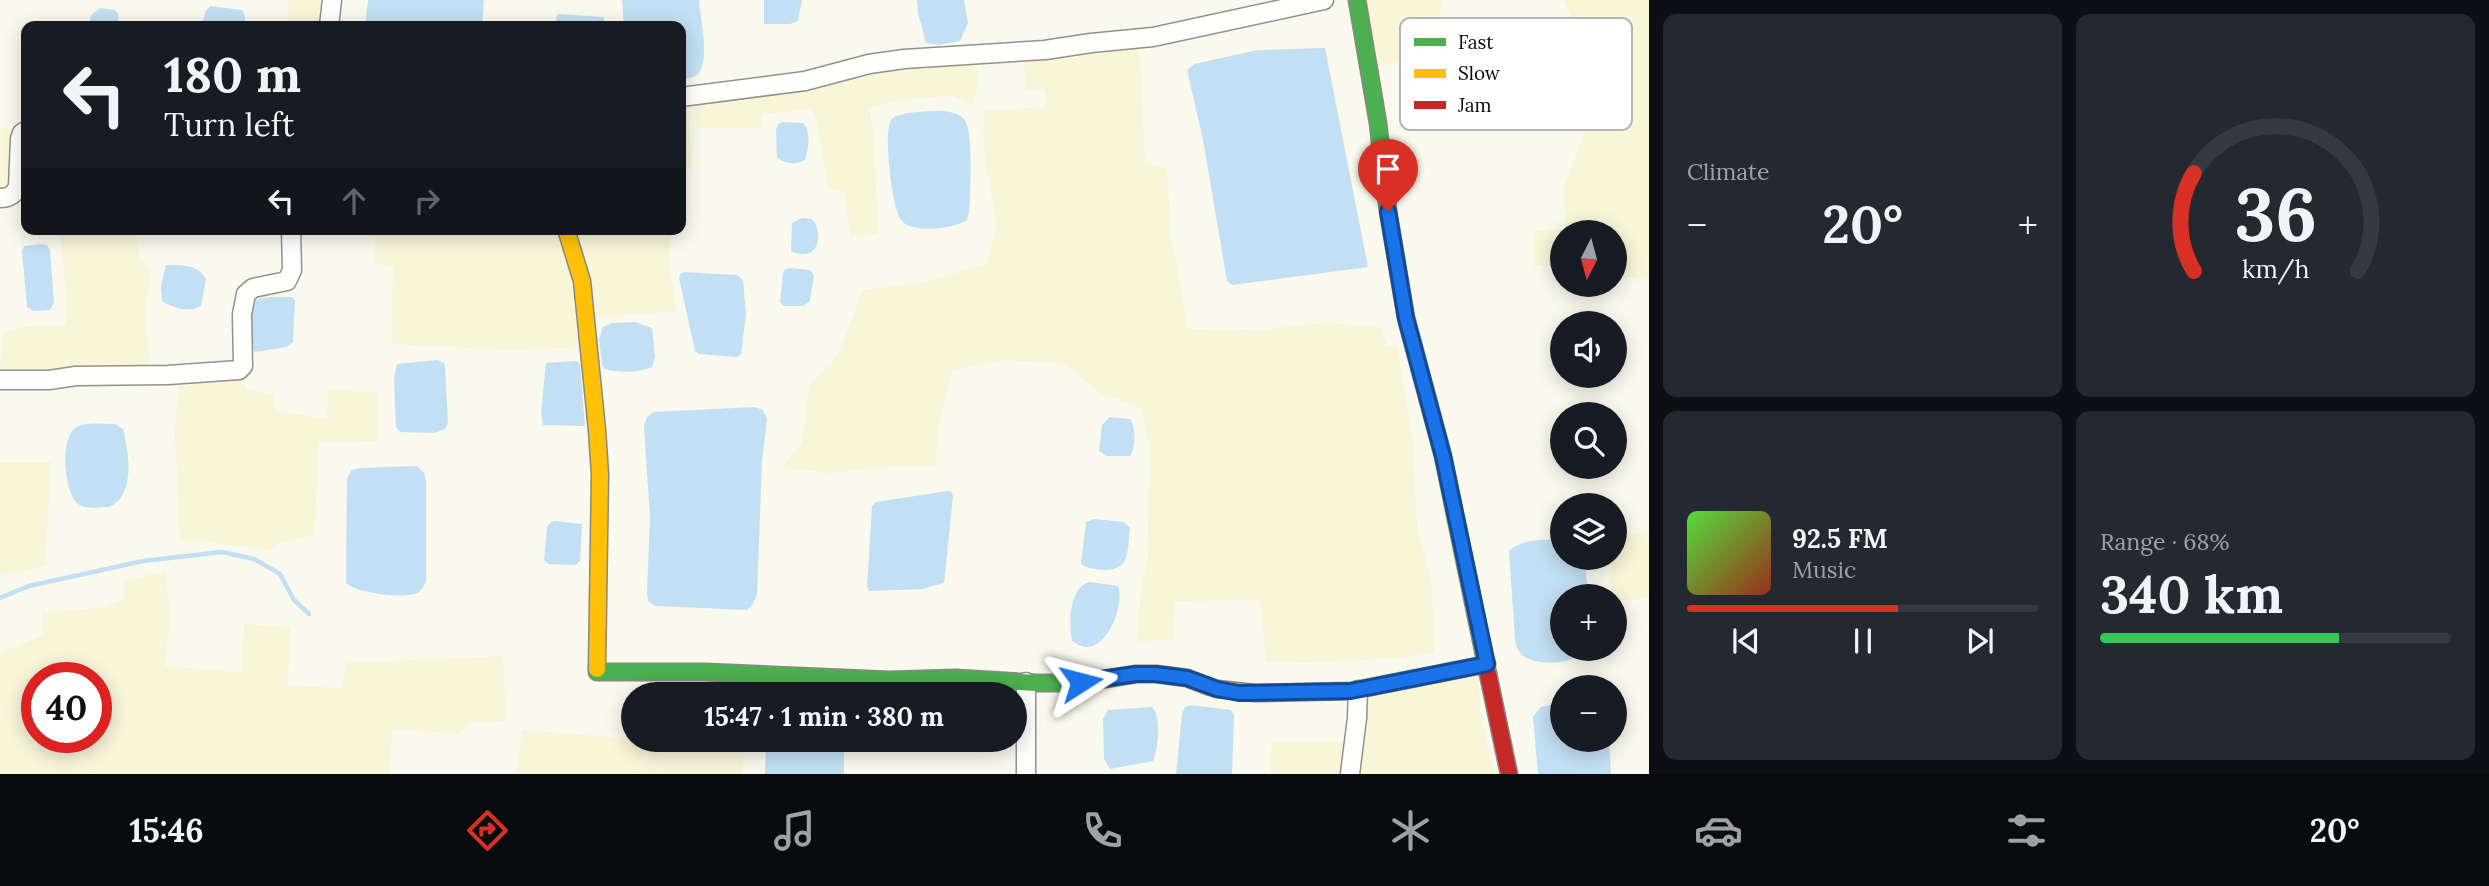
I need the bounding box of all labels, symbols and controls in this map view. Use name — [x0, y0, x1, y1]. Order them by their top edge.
legend — [1400, 18, 1632, 130]
text: Fast — [1458, 30, 1494, 54]
text: 180 m — [164, 43, 301, 105]
icon: left — [49, 49, 140, 140]
text: Slow — [1458, 61, 1501, 85]
text: Jam — [1457, 93, 1492, 117]
text: Turn left — [164, 104, 294, 145]
pin — [1358, 139, 1418, 211]
icon: arrive — [1369, 150, 1407, 188]
text: Climate — [1687, 157, 1769, 186]
text: 36 — [2234, 169, 2317, 262]
icon: left — [262, 182, 300, 220]
icon: ahead — [335, 182, 373, 220]
icon: right — [408, 182, 446, 220]
text: 20° — [1822, 191, 1903, 257]
text: − — [1687, 201, 1707, 249]
text: + — [2018, 201, 2038, 249]
north arrow — [1550, 220, 1628, 298]
map controls — [1550, 220, 1627, 752]
text: km/h — [2242, 253, 2309, 285]
button: sound — [1550, 311, 1627, 388]
button: search — [1550, 402, 1627, 479]
button: layers — [1550, 493, 1627, 570]
text: 92.5 FM — [1792, 522, 1888, 555]
text: Range · 68% — [2100, 527, 2229, 556]
text: Music — [1792, 555, 1856, 584]
text: 340 km — [2100, 561, 2283, 627]
button: + — [1550, 584, 1627, 661]
icon: previous — [1727, 622, 1765, 660]
icon: pause — [1844, 622, 1882, 660]
icon: next — [1961, 622, 1999, 660]
position arrow — [1044, 645, 1118, 719]
speed limit sign: 40 — [21, 662, 112, 753]
button: − — [1550, 675, 1627, 752]
text: 15:47 · 1 min · 380 m — [704, 700, 944, 733]
icon: directions — [463, 806, 512, 855]
icon: music — [770, 806, 819, 855]
icon: phone — [1078, 806, 1127, 855]
icon: climate — [1386, 806, 1435, 855]
icon: car — [1694, 806, 1743, 855]
icon: filters — [2002, 806, 2051, 855]
text: 15:46 — [129, 810, 204, 851]
text: 20° — [2310, 810, 2360, 851]

